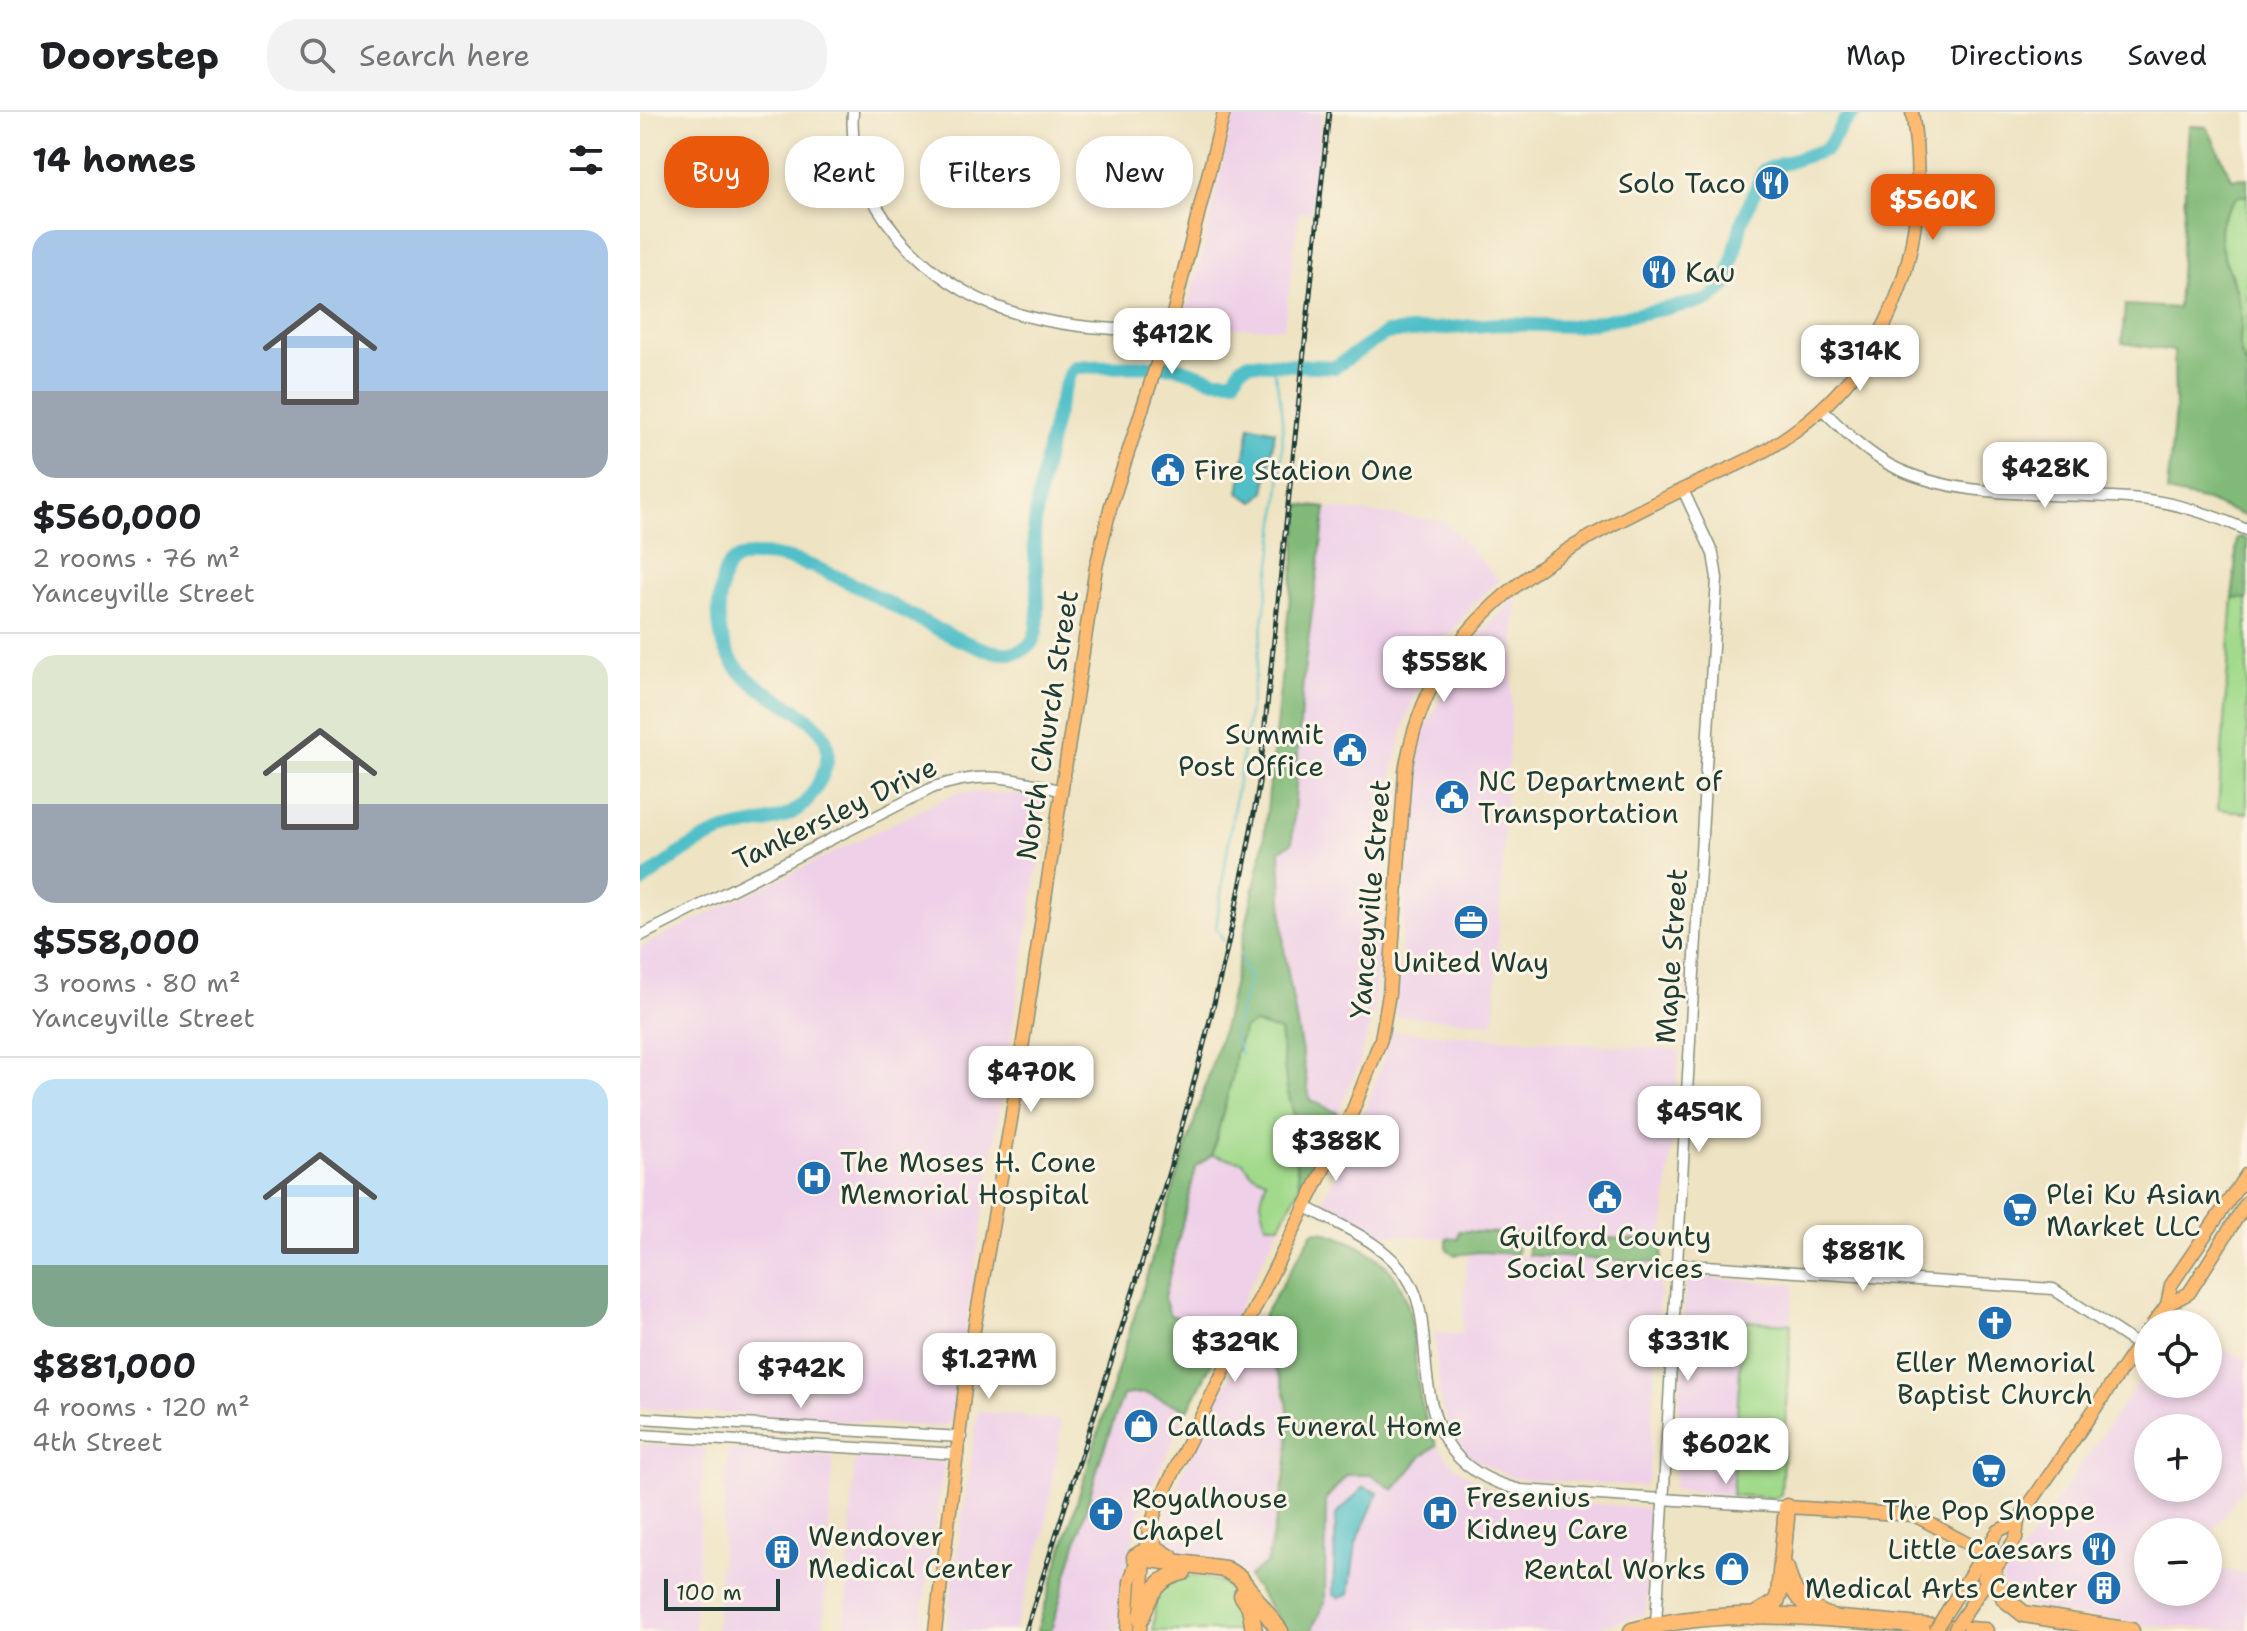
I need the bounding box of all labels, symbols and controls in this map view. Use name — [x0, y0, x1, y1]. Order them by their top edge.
search box — [267, 19, 827, 91]
text: Doorstep — [40, 30, 219, 81]
icon: search — [295, 33, 339, 77]
text: Search here — [359, 35, 530, 76]
text: Map — [1846, 36, 1906, 74]
text: Directions — [1950, 36, 2084, 74]
text: Saved — [2128, 36, 2207, 74]
chip: Buy — [664, 136, 769, 208]
chip: Rent — [785, 136, 904, 208]
chip: Filters — [920, 136, 1060, 208]
chip: New — [1076, 136, 1193, 208]
text: 14 homes — [32, 137, 196, 183]
icon: filters — [564, 138, 608, 182]
place label: Solo Taco — [1618, 164, 1746, 202]
restaurant icon: Solo Taco — [1753, 164, 1791, 202]
pin: $560K — [1877, 174, 1989, 242]
text: $560K — [1889, 182, 1977, 217]
restaurant icon: Kau — [1640, 253, 1678, 291]
place label: Kau — [1685, 253, 1736, 291]
icon: home — [248, 282, 392, 426]
pin: $412K — [1116, 308, 1228, 376]
text: $412K — [1131, 316, 1213, 351]
pin: $314K — [1804, 325, 1916, 393]
text: $314K — [1819, 333, 1901, 368]
pin: $428K — [1989, 442, 2101, 510]
text: $428K — [2001, 450, 2089, 485]
public building icon: Fire Station One — [1149, 451, 1187, 489]
place label: Fire Station One — [1194, 451, 1414, 489]
text: $560,000 — [32, 494, 202, 540]
text: 2 rooms · 76 m² — [32, 540, 240, 575]
text: Yanceyville Street — [32, 575, 255, 610]
street label: North Church Street — [1007, 587, 1087, 863]
pin: $558K — [1388, 636, 1500, 704]
text: $558K — [1401, 644, 1487, 679]
icon: home — [248, 707, 392, 851]
place label: Summit Post Office — [1178, 715, 1324, 785]
public building icon: Summit Post Office — [1331, 731, 1369, 769]
street label: Tankersley Drive — [727, 747, 943, 879]
place label: NC Department of Transportation — [1478, 762, 1723, 832]
street label: Yanceyville Street — [1341, 778, 1399, 1020]
public building icon: NC Department of Transportation — [1433, 778, 1471, 816]
street label: Maple Street — [1646, 867, 1696, 1045]
office icon: United Way — [1452, 903, 1490, 941]
text: $558,000 — [32, 919, 200, 965]
place label: United Way — [1393, 943, 1549, 981]
text: 3 rooms · 80 m² — [32, 965, 241, 1000]
text: Yanceyville Street — [32, 1000, 255, 1035]
pin: $470K — [975, 1046, 1087, 1114]
text: $470K — [987, 1054, 1075, 1089]
pin: $459K — [1643, 1086, 1755, 1154]
text: $459K — [1656, 1094, 1742, 1129]
pin: $388K — [1280, 1115, 1392, 1183]
text: $388K — [1291, 1123, 1381, 1158]
icon: home — [248, 1131, 392, 1275]
place label: The Moses H. Cone Memorial Hospital — [840, 1143, 1097, 1213]
hospital icon: The Moses H. Cone Memorial Hospital — [795, 1159, 833, 1197]
place label: Plei Ku Asian Market LLC — [2046, 1175, 2221, 1245]
public building icon: Guilford County Social Services — [1586, 1178, 1624, 1216]
supermarket icon: Plei Ku Asian Market LLC — [2001, 1191, 2039, 1229]
place label: Guilford County Social Services — [1499, 1217, 1711, 1287]
pin: $881K — [1807, 1225, 1919, 1293]
text: $881K — [1821, 1233, 1905, 1268]
church icon: Eller Memorial Baptist Church — [1976, 1304, 2014, 1342]
map controls — [2134, 1310, 2222, 1606]
button: locate — [2134, 1310, 2222, 1398]
pin: $331K — [1632, 1315, 1744, 1383]
pin: $329K — [1179, 1316, 1291, 1384]
text: $331K — [1647, 1323, 1729, 1358]
text: $329K — [1191, 1324, 1279, 1359]
pin: $1.27M — [924, 1333, 1054, 1401]
text: $1.27M — [941, 1341, 1037, 1376]
pin: $742K — [745, 1342, 857, 1410]
text: $881,000 — [32, 1343, 196, 1389]
place label: Eller Memorial Baptist Church — [1895, 1343, 2096, 1413]
text: $742K — [757, 1350, 845, 1385]
text: 4 rooms · 120 m² — [32, 1389, 250, 1424]
shop icon: Callads Funeral Home — [1122, 1407, 1160, 1445]
place label: Callads Funeral Home — [1167, 1407, 1463, 1445]
button: + — [2134, 1414, 2222, 1502]
pin: $602K — [1670, 1418, 1782, 1486]
text: 4th Street — [32, 1424, 163, 1459]
text: $602K — [1681, 1426, 1771, 1461]
supermarket icon: The Pop Shoppe — [1970, 1452, 2008, 1490]
place label: Fresenius Kidney Care — [1466, 1478, 1629, 1548]
place label: Royalhouse Chapel — [1132, 1479, 1288, 1549]
place label: The Pop Shoppe — [1882, 1491, 2096, 1529]
hospital icon: Fresenius Kidney Care — [1421, 1494, 1459, 1532]
church icon: Royalhouse Chapel — [1087, 1495, 1125, 1533]
place label: Wendover Medical Center — [808, 1517, 1013, 1587]
button: − — [2134, 1518, 2222, 1606]
place label: Little Caesars — [1888, 1530, 2073, 1568]
restaurant icon: Little Caesars — [2080, 1530, 2118, 1568]
building icon: Wendover Medical Center — [763, 1533, 801, 1571]
place label: Rental Works — [1524, 1550, 1706, 1588]
shop icon: Rental Works — [1713, 1550, 1751, 1588]
place label: Medical Arts Center — [1805, 1569, 2078, 1607]
building icon: Medical Arts Center — [2085, 1569, 2123, 1607]
scale bar — [664, 1575, 780, 1611]
text: 100 m — [676, 1578, 742, 1607]

